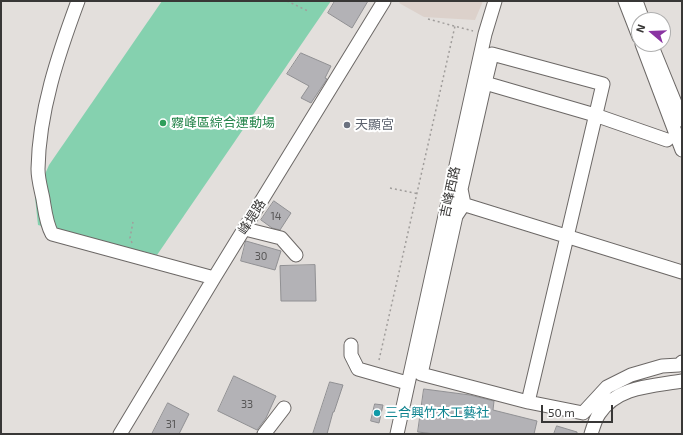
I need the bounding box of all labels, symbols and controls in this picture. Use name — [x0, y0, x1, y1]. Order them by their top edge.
north arrow — [631, 12, 671, 52]
text: N — [633, 22, 648, 34]
place label: 霧峰區綜合運動場 — [171, 115, 275, 131]
place label: 天顯宮 — [355, 117, 394, 133]
marker: 霧峰區綜合運動場 — [158, 118, 168, 128]
marker: 天顯宮 — [342, 120, 352, 130]
street label: 吉峰西路 — [437, 165, 463, 219]
street label: 峰堤路 — [235, 196, 269, 238]
house number: 14 — [270, 209, 282, 223]
house number: 30 — [255, 249, 267, 263]
house number: 33 — [241, 397, 253, 411]
scale bar — [543, 397, 615, 423]
place label: 三合興竹木工藝社 — [385, 405, 489, 421]
text: 50 m — [548, 405, 575, 419]
marker: 三合興竹木工藝社 — [372, 408, 382, 418]
house number: 31 — [166, 417, 176, 431]

